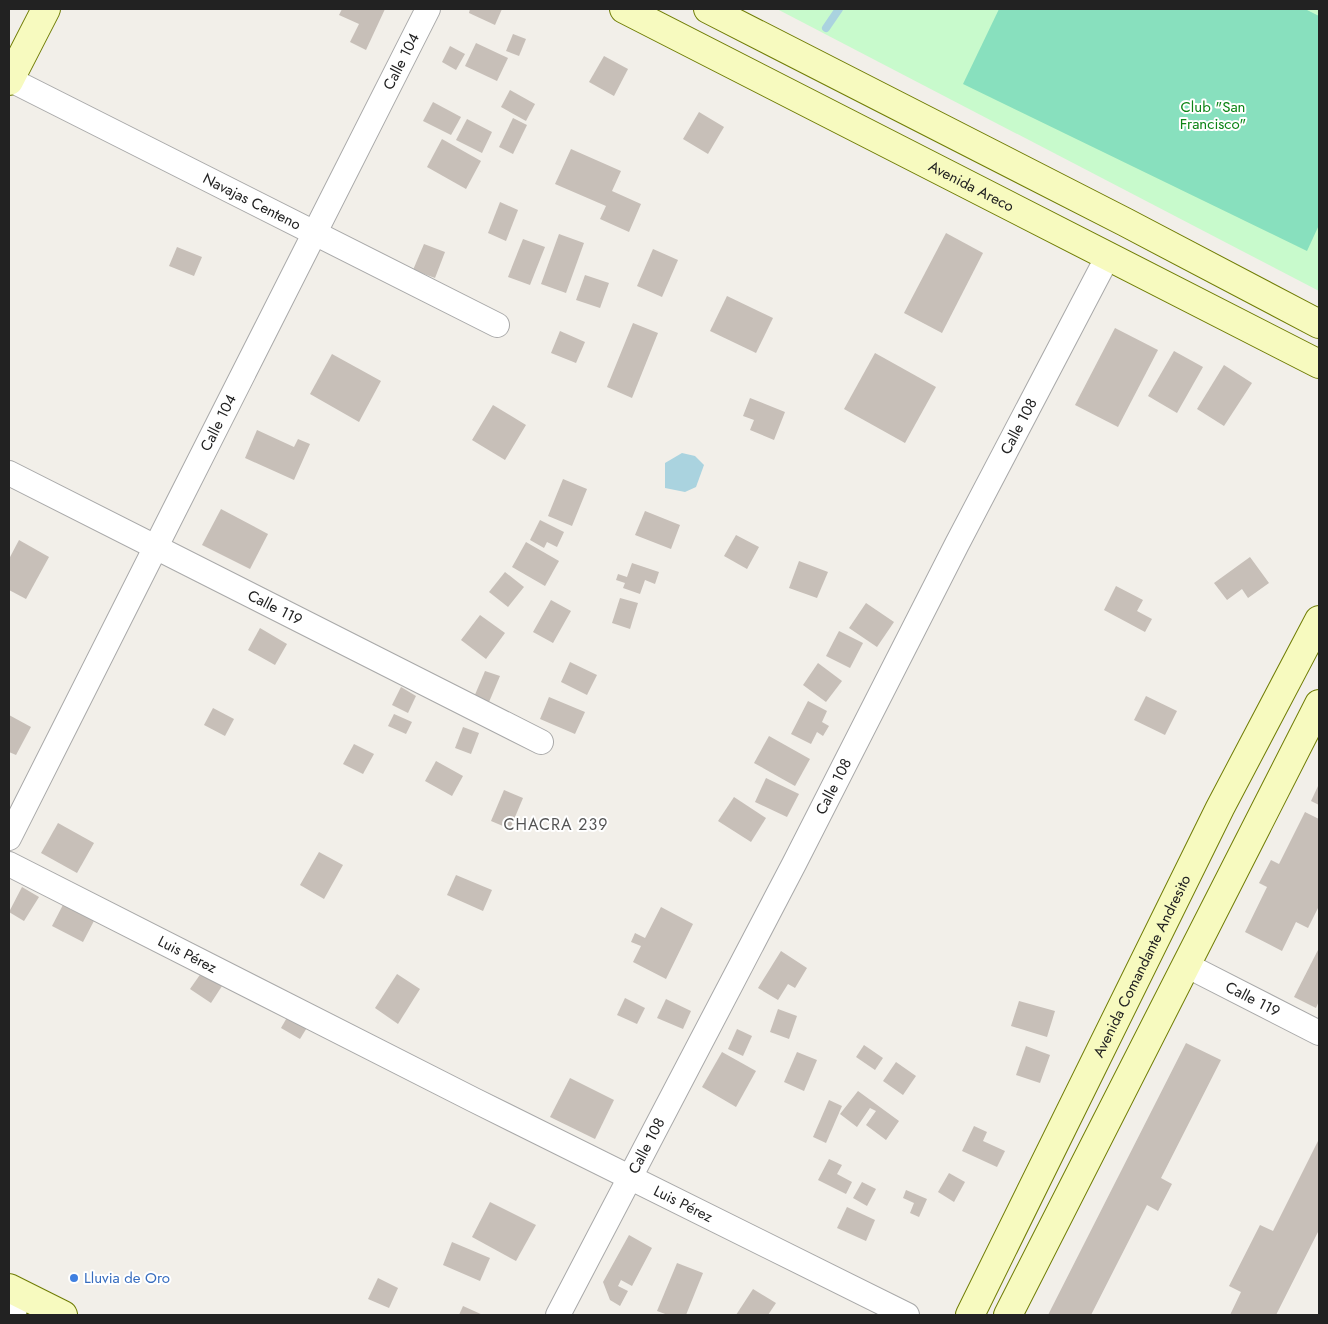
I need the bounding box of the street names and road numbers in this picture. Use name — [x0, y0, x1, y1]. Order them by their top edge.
street label: Calle 104 — [377, 29, 425, 94]
street label: Avenida Areco — [925, 155, 1018, 217]
street label: Navajas Centeno — [199, 167, 305, 235]
street label: Calle 104 — [195, 390, 242, 455]
street label: Calle 108 — [995, 394, 1043, 458]
street label: Calle 119 — [244, 584, 306, 631]
street label: Calle 108 — [810, 754, 857, 819]
street label: Avenida Comandante Andresito — [1088, 871, 1196, 1061]
street label: Luis Pérez — [154, 930, 221, 979]
street label: Calle 119 — [1222, 976, 1284, 1022]
street label: Calle 108 — [623, 1114, 670, 1178]
street label: Luis Pérez — [650, 1180, 717, 1228]

